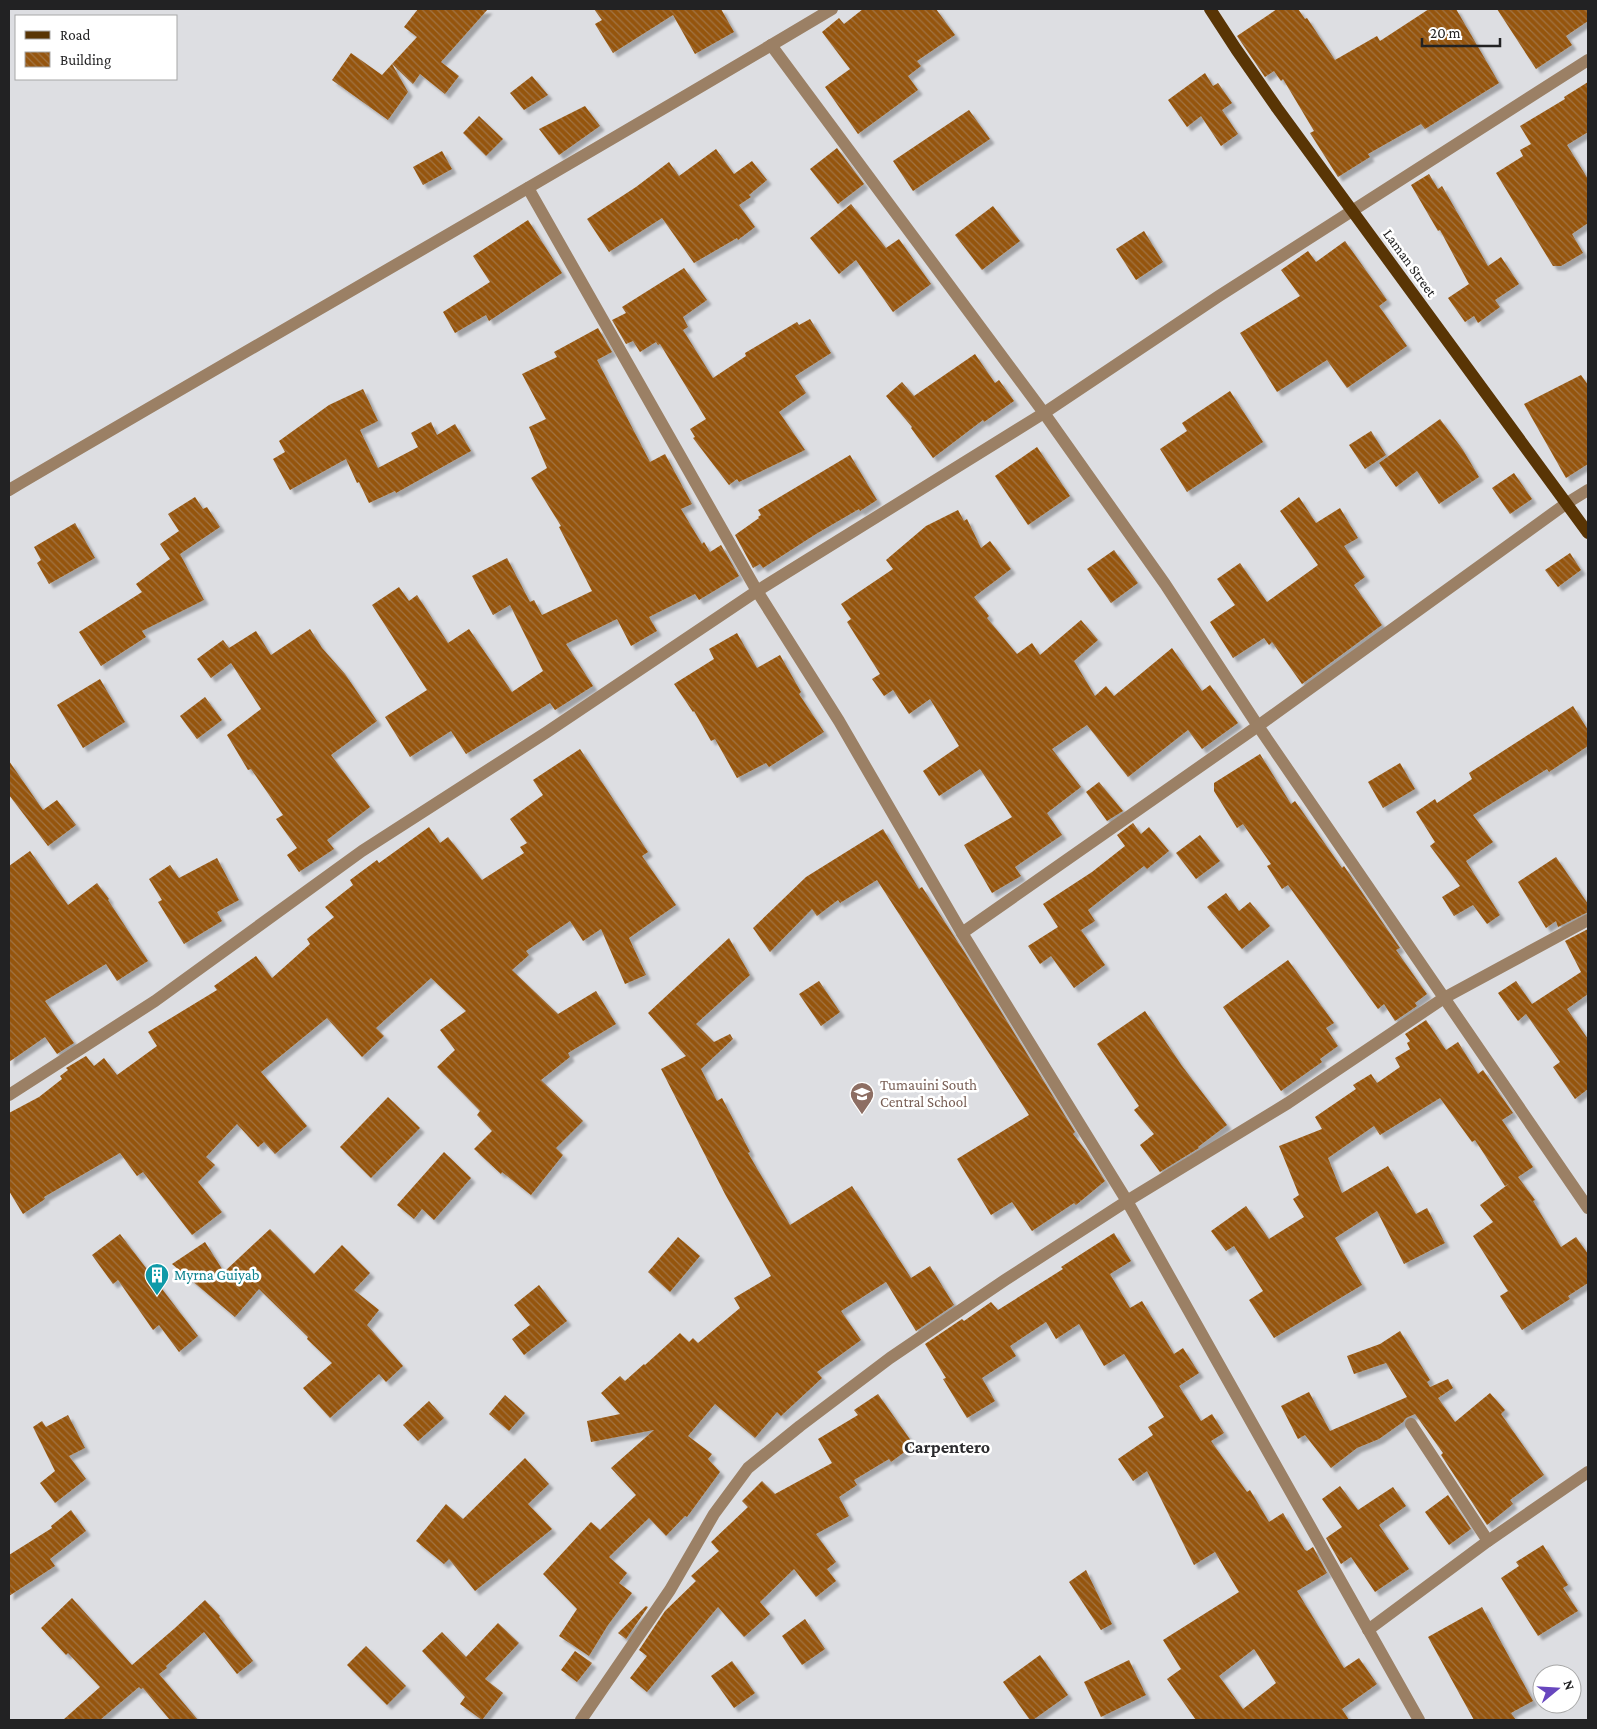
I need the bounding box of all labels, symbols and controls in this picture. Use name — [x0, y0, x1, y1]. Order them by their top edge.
legend — [15, 15, 178, 80]
scale bar — [1422, 15, 1500, 47]
text: 20 m — [1430, 25, 1461, 41]
text: Road — [60, 27, 91, 43]
text: Building — [60, 52, 111, 69]
street label: Laman Street — [1380, 226, 1440, 301]
place label: Tumauini South Central School — [880, 1077, 977, 1110]
school or university icon: Tumauini South Central School — [849, 1081, 875, 1115]
building icon: Myrna Guiyab — [144, 1262, 170, 1296]
place label: Myrna Guiyab — [174, 1267, 260, 1284]
district label: Carpentero — [904, 1437, 990, 1457]
north arrow — [1532, 1664, 1582, 1714]
text: N — [1560, 1678, 1579, 1692]

